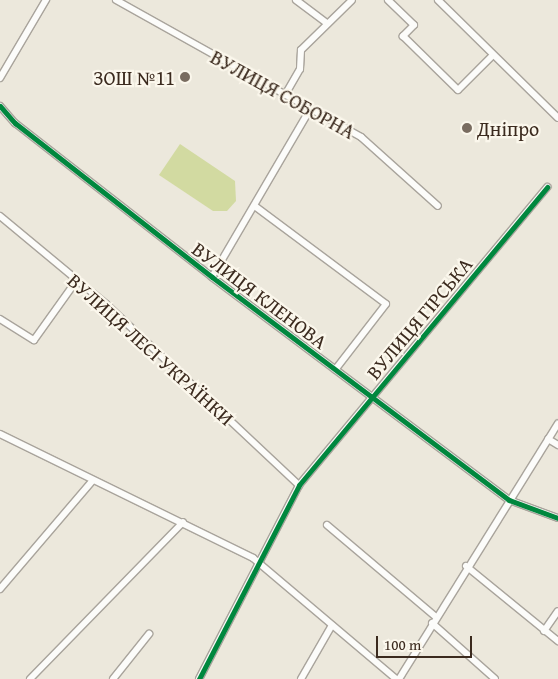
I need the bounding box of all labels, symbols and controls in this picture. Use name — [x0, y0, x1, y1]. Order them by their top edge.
street label: ВУЛИЦЯ СОБОРНА — [207, 44, 359, 144]
place label: ЗОШ №11 — [93, 65, 175, 89]
marker: ЗОШ №11 — [179, 71, 191, 83]
place label: Дніпро — [477, 116, 539, 140]
marker: Дніпро — [461, 122, 473, 134]
street label: ВУЛИЦЯ КЛЕНОВА — [188, 236, 332, 354]
street label: ВУЛИЦЯ ГІРСЬКА — [361, 252, 477, 384]
street label: ВУЛИЦЯ ЛЕСІ УКРАЇНКИ — [63, 268, 239, 430]
scale bar — [378, 626, 474, 658]
text: 100 m — [384, 634, 421, 655]

